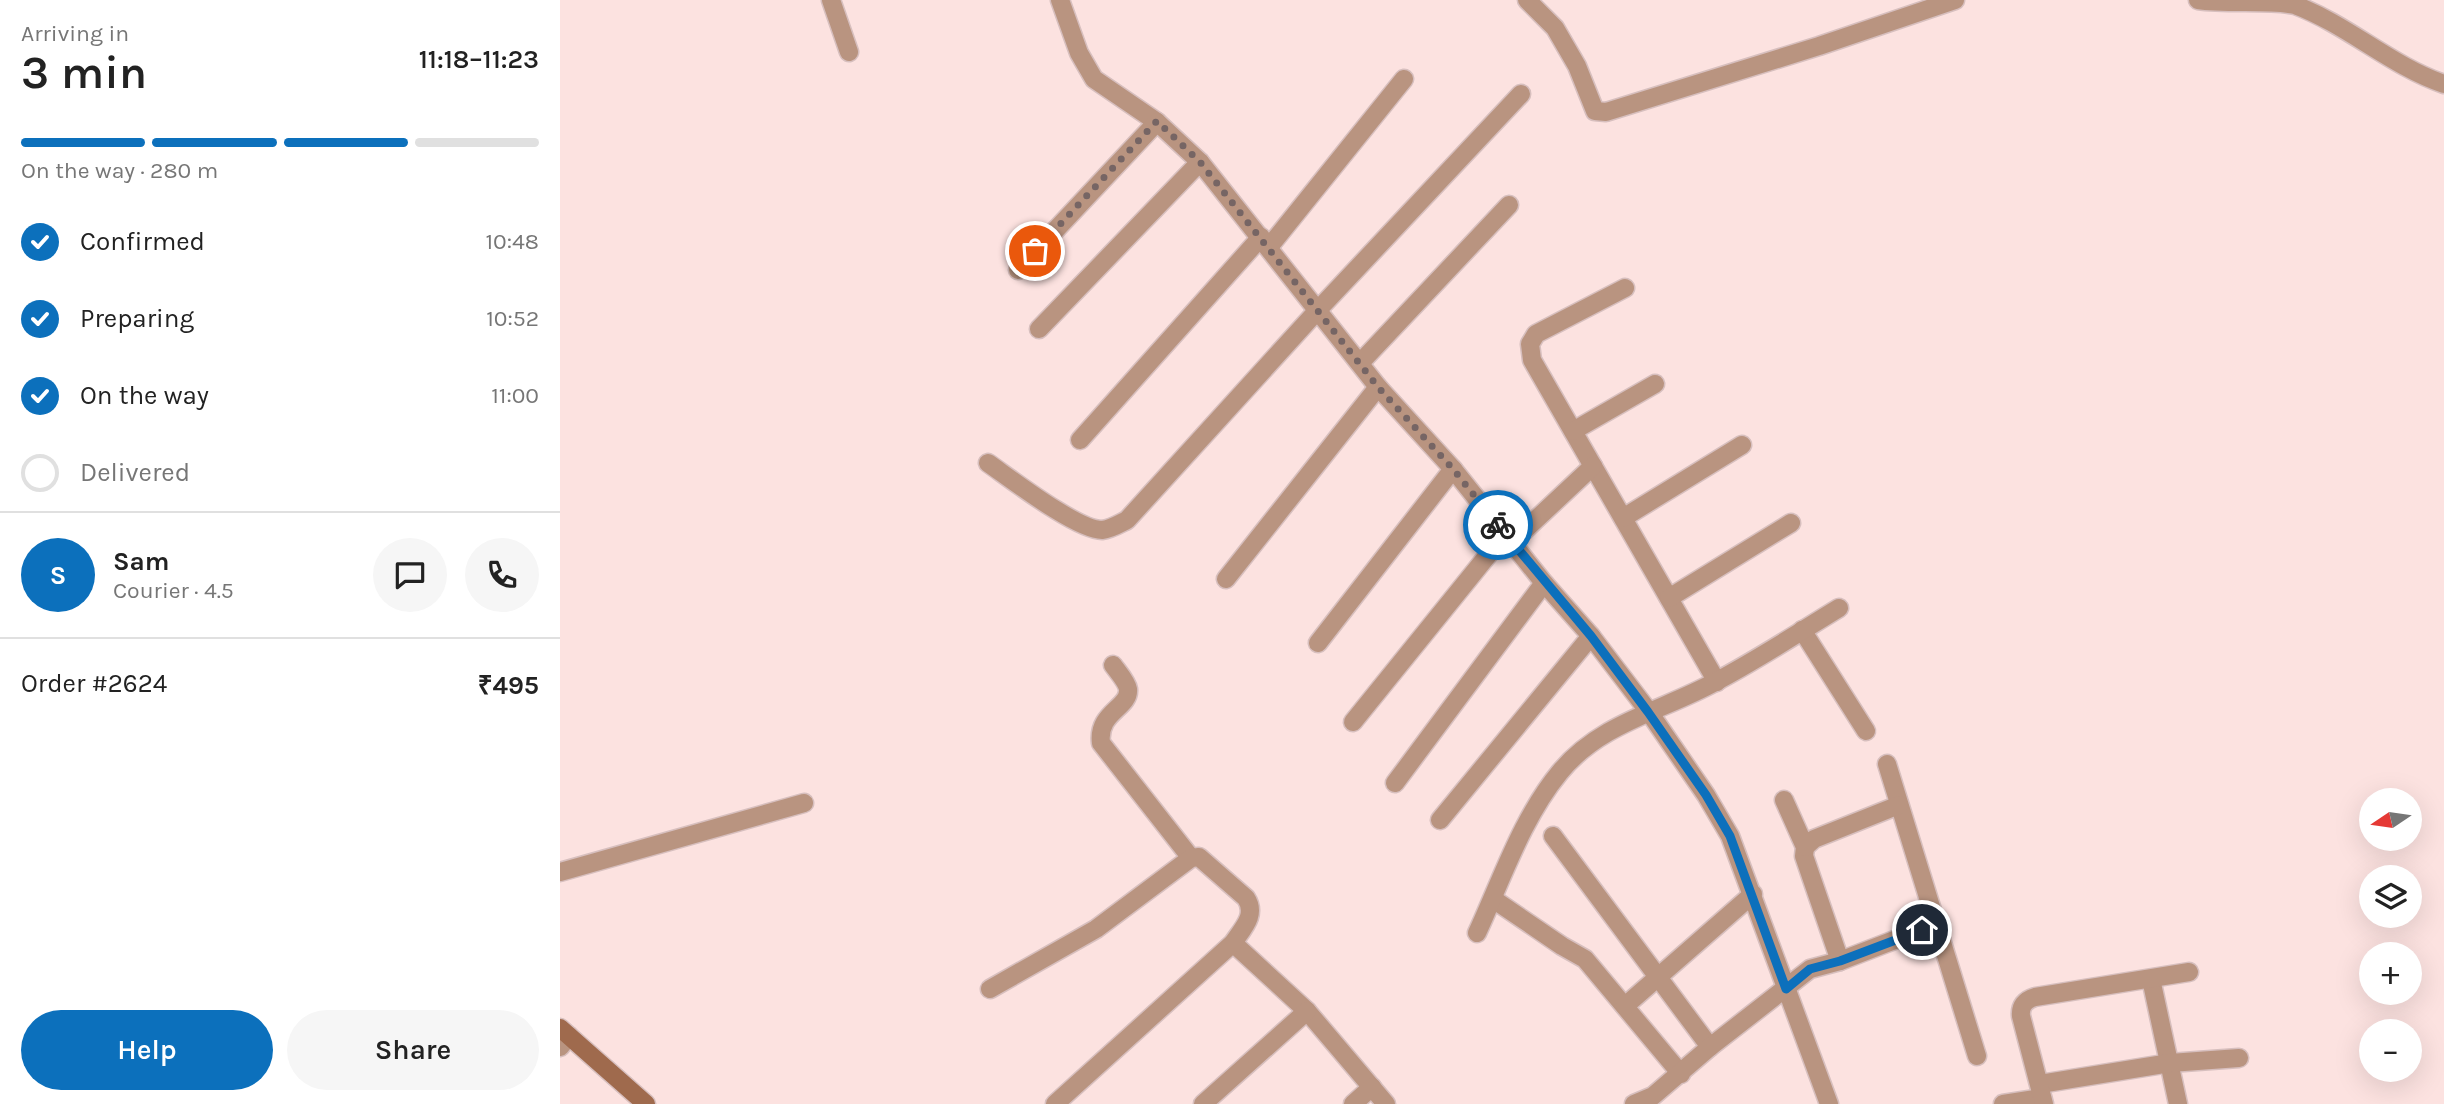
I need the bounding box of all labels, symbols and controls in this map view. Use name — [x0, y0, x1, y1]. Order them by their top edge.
text: Arriving in — [21, 20, 129, 47]
text: 11:18–11:23 — [419, 44, 539, 75]
text: 3 min — [21, 46, 147, 100]
text: On the way · 280 m — [21, 157, 218, 184]
pin — [1005, 221, 1065, 281]
icon: check — [21, 223, 59, 261]
text: Confirmed — [80, 226, 205, 257]
text: 10:48 — [485, 228, 539, 255]
icon: bag — [1016, 232, 1054, 270]
icon: check — [21, 300, 59, 338]
text: Preparing — [80, 303, 194, 334]
text: 10:52 — [486, 305, 539, 332]
icon: check — [21, 377, 59, 415]
text: On the way — [80, 380, 209, 411]
text: 11:00 — [491, 382, 539, 409]
text: Delivered — [80, 457, 190, 488]
courier — [1463, 490, 1533, 560]
icon: bike — [1479, 506, 1517, 544]
button: chat — [373, 538, 447, 612]
button: phone — [465, 538, 539, 612]
text: Sam — [113, 546, 169, 577]
text: S — [50, 560, 66, 591]
text: Courier · 4.5 — [113, 577, 234, 604]
text: Order #2624 — [21, 668, 167, 699]
text: ₹495 — [478, 670, 539, 701]
north arrow — [2359, 788, 2422, 850]
map controls — [2359, 788, 2422, 1082]
button: layers — [2359, 865, 2422, 928]
pin — [1892, 900, 1952, 960]
icon: home — [1903, 911, 1941, 949]
button: + — [2359, 942, 2422, 1005]
button: Help — [21, 1010, 273, 1090]
button: Share — [287, 1010, 539, 1090]
button: − — [2359, 1019, 2422, 1082]

